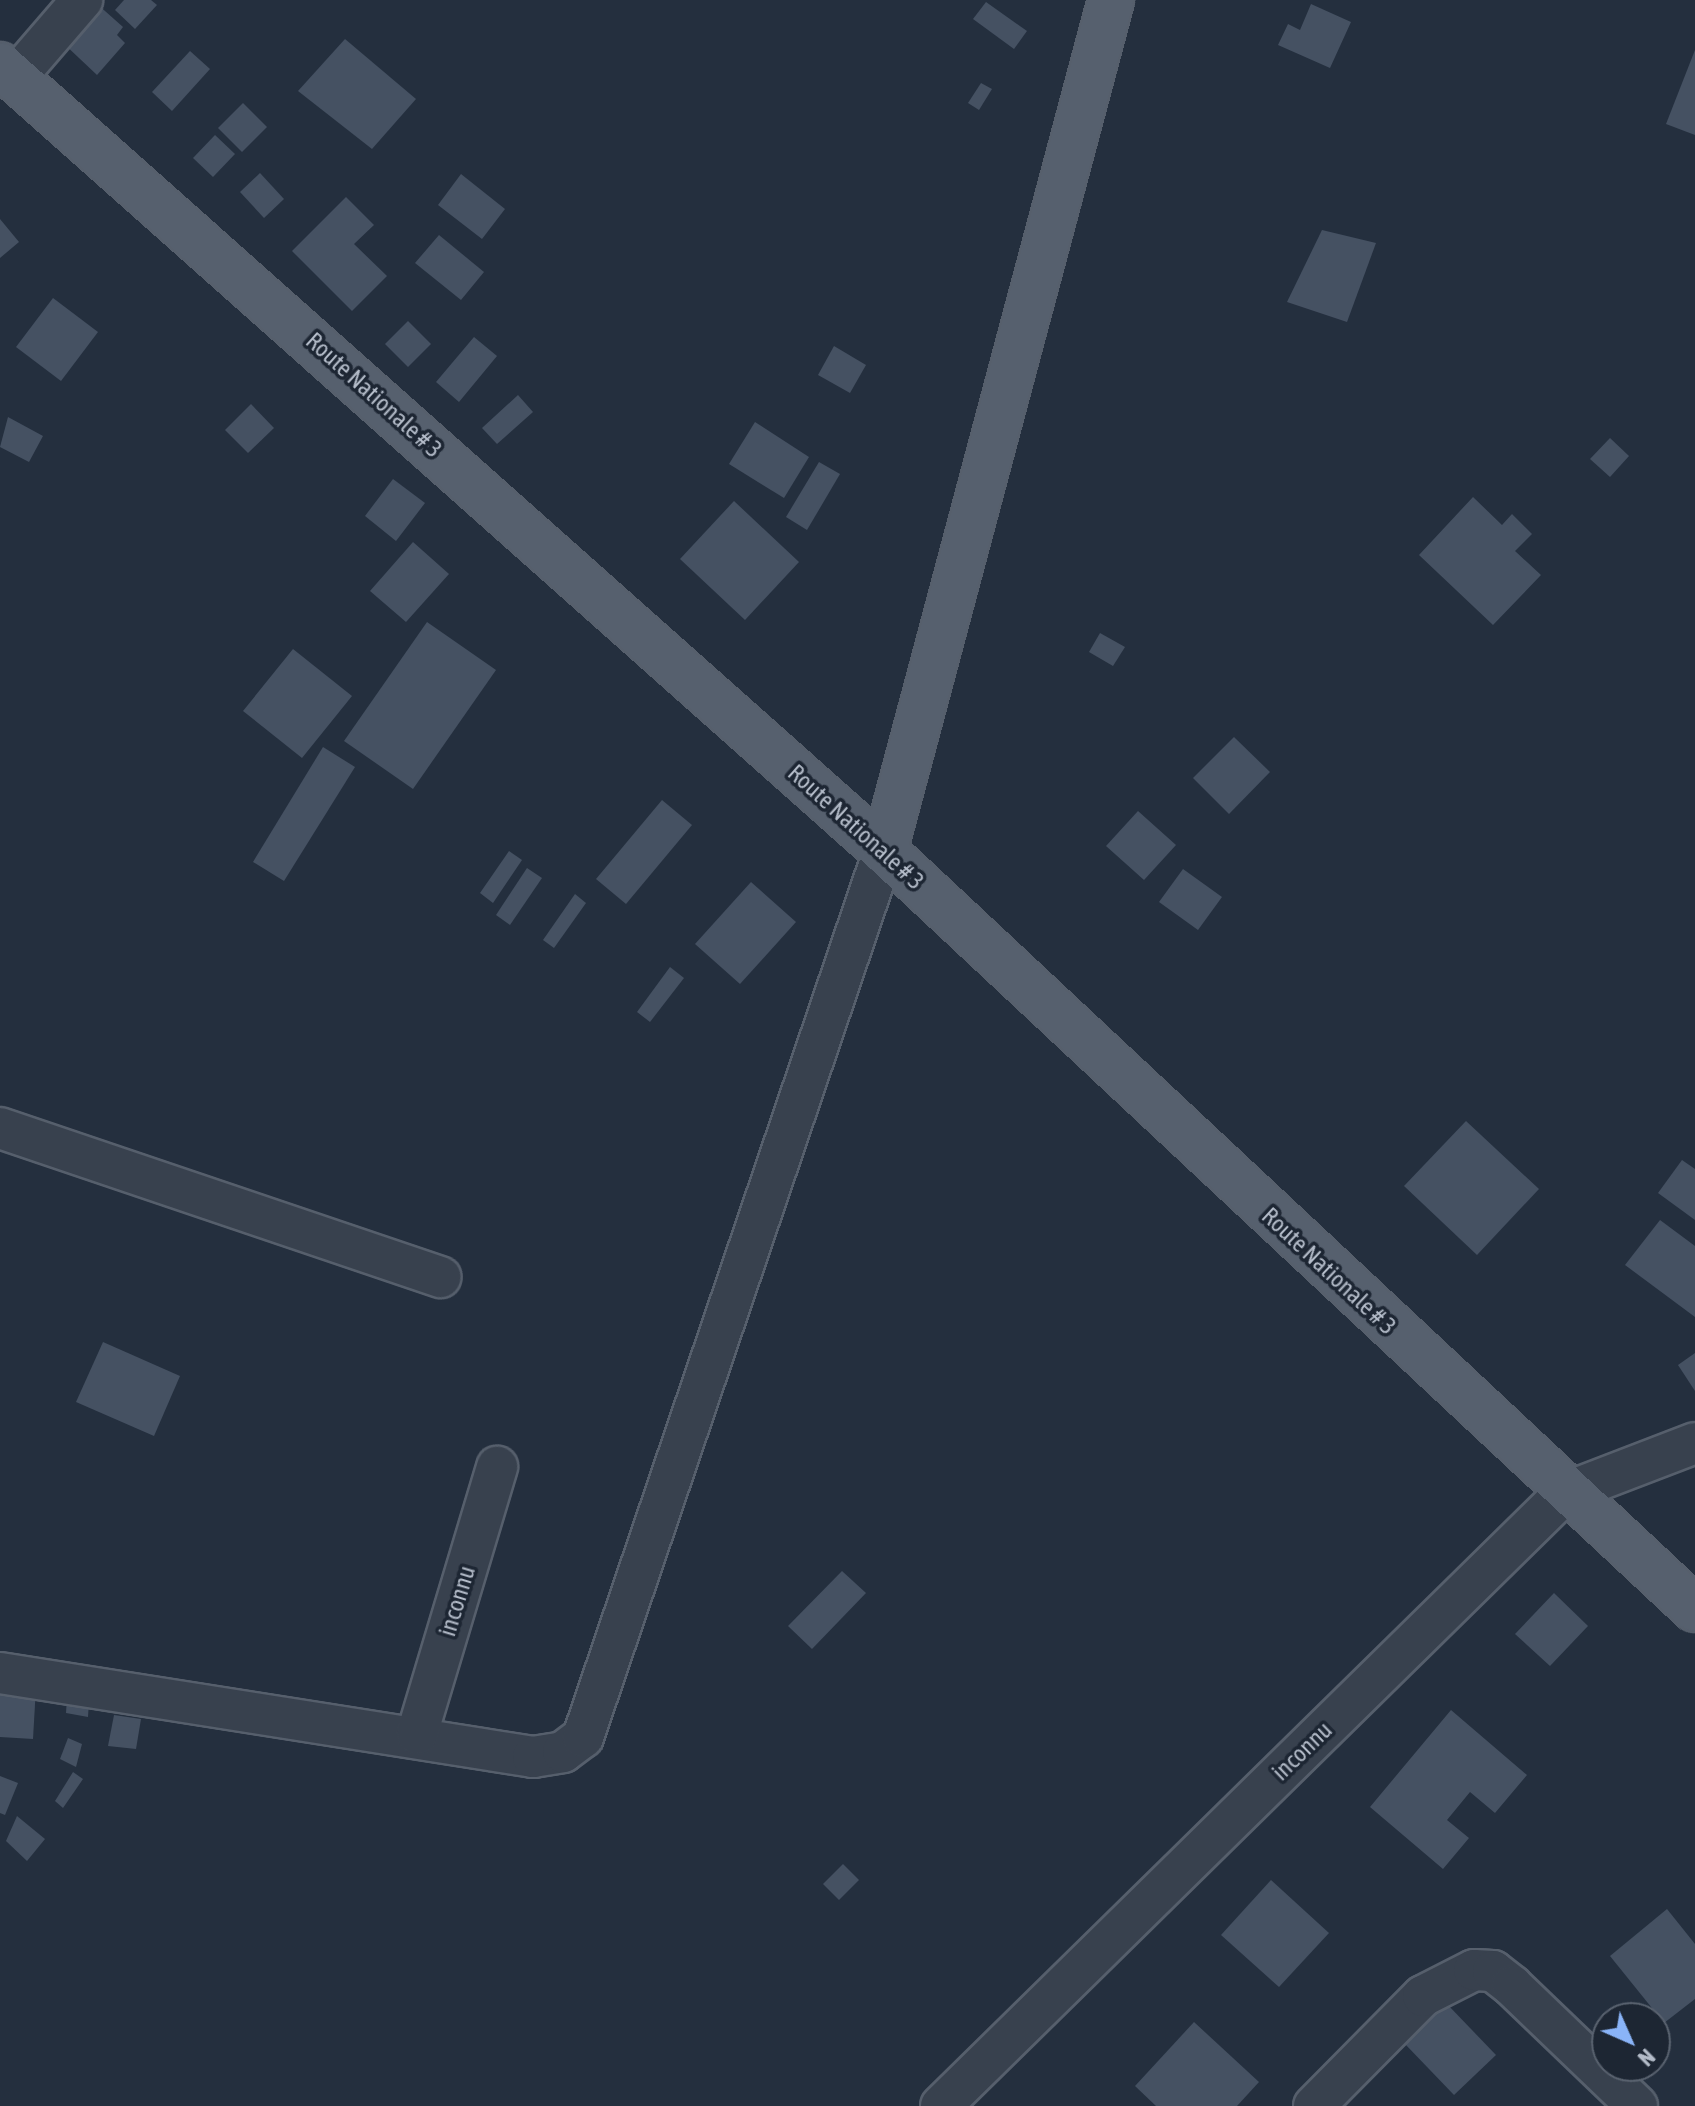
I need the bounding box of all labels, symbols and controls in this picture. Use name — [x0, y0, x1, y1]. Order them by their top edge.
street label: Route Nationale # 3 — [300, 326, 448, 464]
street label: Route Nationale # 3 — [782, 758, 930, 896]
street label: Route Nationale # 3 — [1256, 1201, 1402, 1341]
street label: inconnu — [433, 1562, 481, 1640]
street label: inconnu — [1266, 1716, 1338, 1786]
north arrow — [1591, 2002, 1671, 2082]
text: N — [1633, 2044, 1660, 2071]

